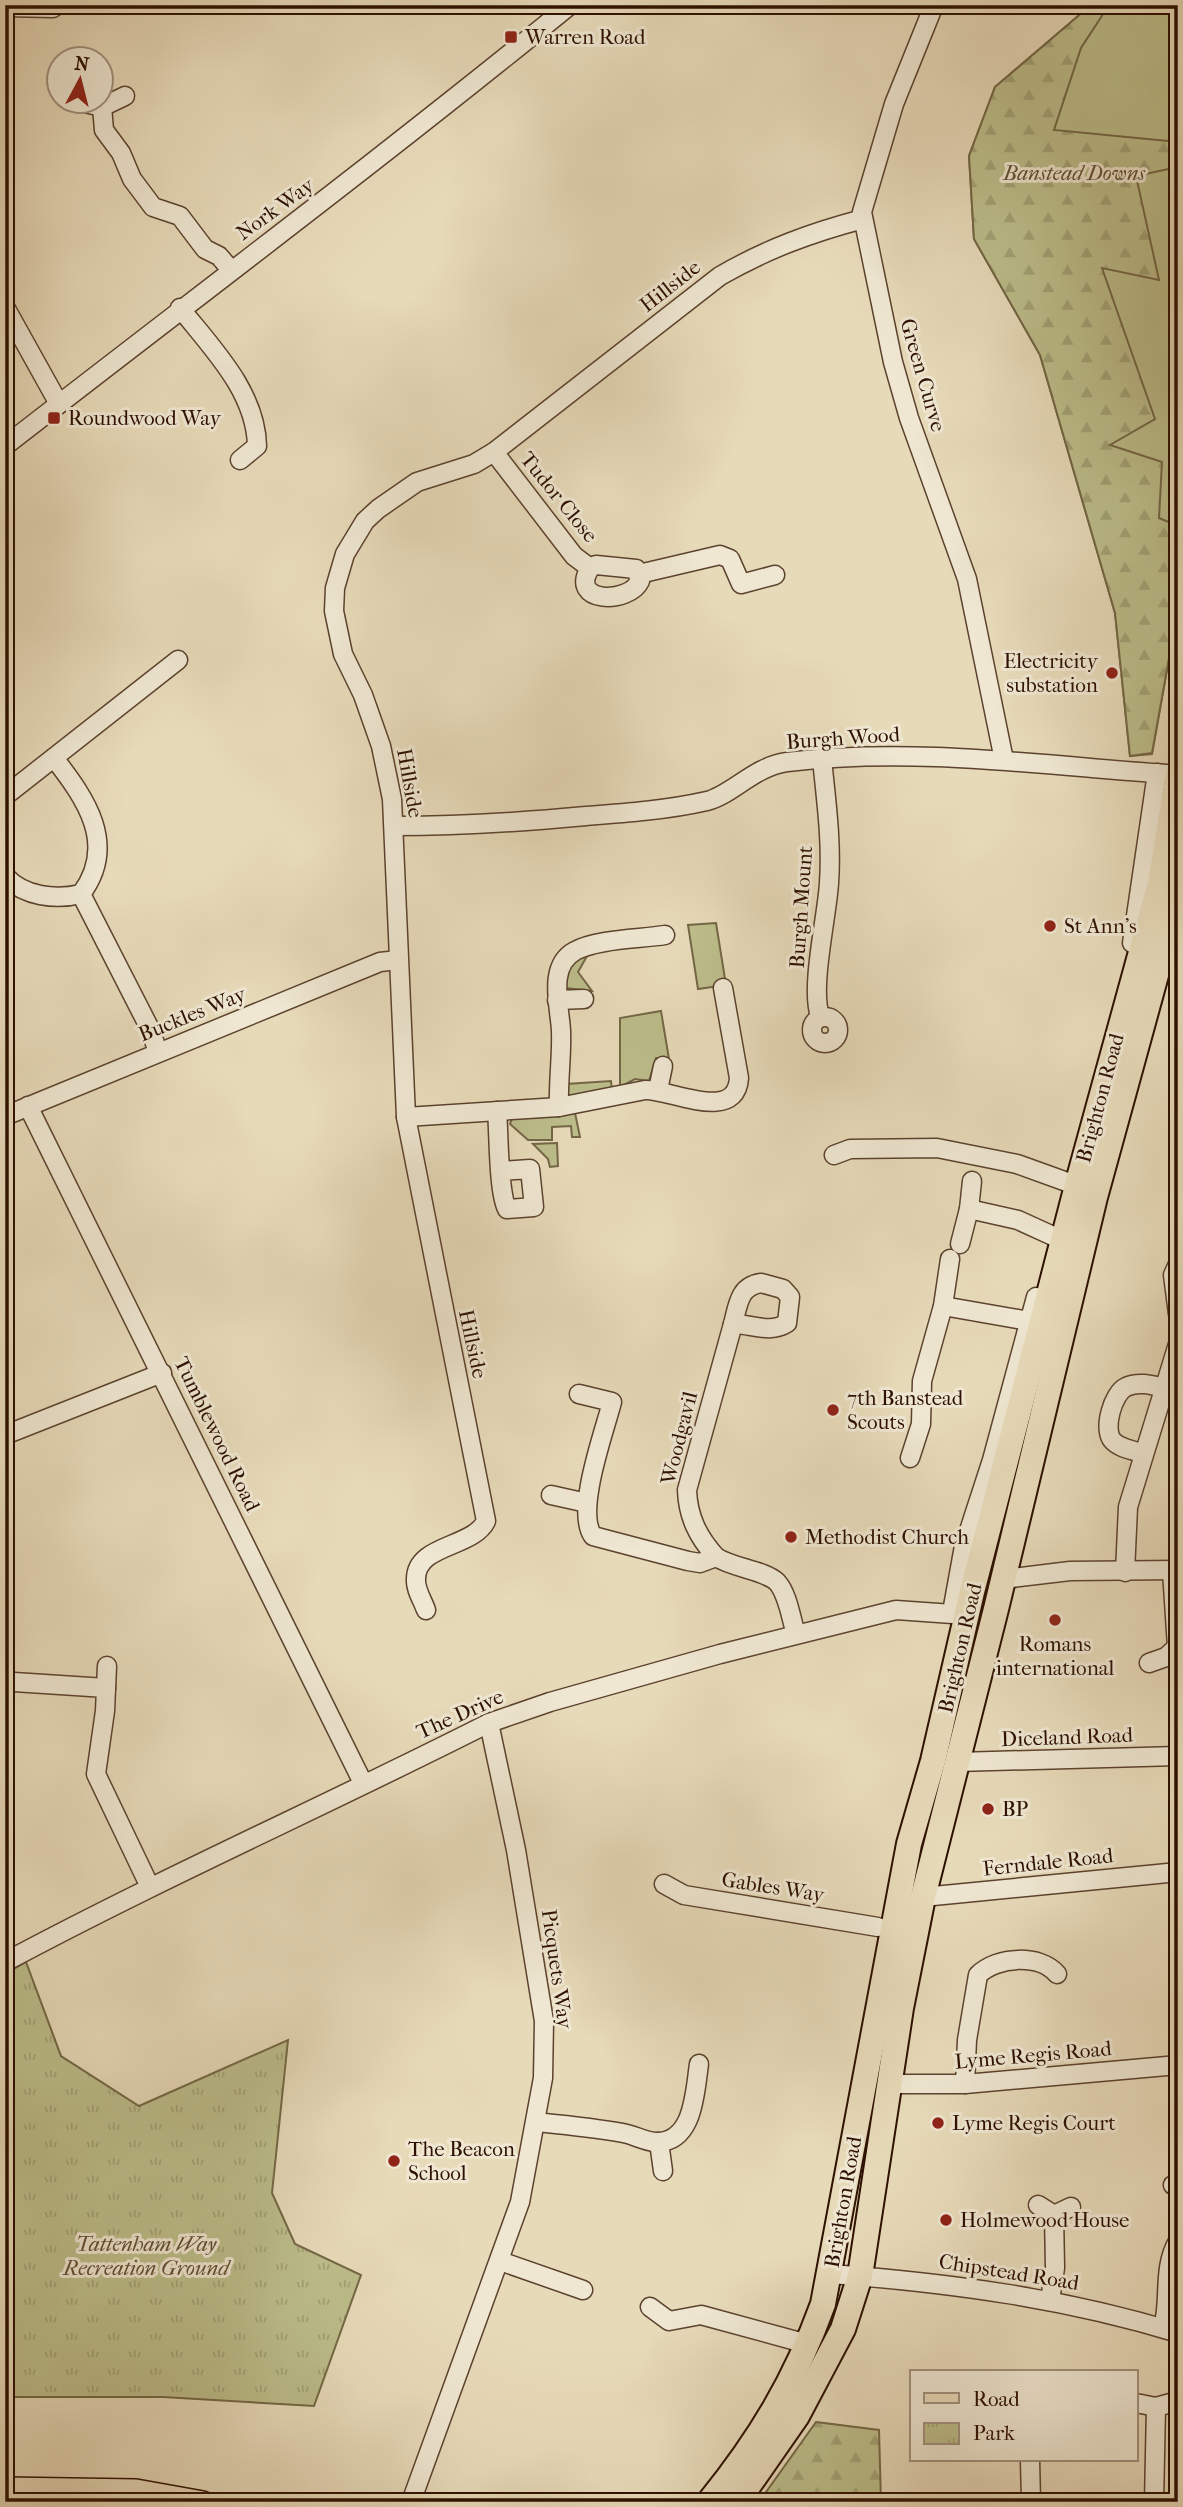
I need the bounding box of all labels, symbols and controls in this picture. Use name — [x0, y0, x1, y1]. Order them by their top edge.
place label: Warren Road — [524, 25, 646, 49]
marker: Warren Road — [503, 29, 519, 45]
north arrow — [46, 46, 116, 116]
text: N — [73, 52, 91, 76]
park label: Banstead Downs — [1002, 161, 1145, 185]
street label: Nork Way — [232, 172, 319, 245]
street label: Hillside — [635, 255, 705, 317]
street label: Green Curve — [895, 316, 951, 434]
place label: Roundwood Way — [68, 406, 222, 430]
marker: Roundwood Way — [46, 410, 62, 426]
street label: Tudor Close — [515, 447, 603, 547]
place label: Electricity substation — [1003, 649, 1099, 697]
marker: Electricity substation — [1104, 665, 1120, 681]
street label: Burgh Wood — [785, 722, 901, 754]
street label: Hillside — [392, 746, 428, 820]
street label: Burgh Mount — [785, 844, 817, 969]
place label: St Ann's — [1064, 914, 1137, 938]
marker: St Ann's — [1042, 918, 1058, 934]
street label: Buckles Way — [135, 981, 250, 1046]
street label: Brighton Road — [1071, 1030, 1129, 1165]
street label: Hillside — [454, 1307, 492, 1381]
street label: Tumblewood Road — [169, 1353, 265, 1516]
place label: 7th Banstead Scouts — [847, 1386, 964, 1434]
street label: Woodgavil — [656, 1389, 702, 1488]
marker: 7th Banstead Scouts — [825, 1402, 841, 1418]
place label: Methodist Church — [805, 1525, 969, 1549]
marker: Methodist Church — [783, 1529, 799, 1545]
street label: Brighton Road — [933, 1580, 987, 1715]
marker: Romans international — [1047, 1612, 1063, 1628]
place label: Romans international — [996, 1632, 1115, 1680]
street label: The Drive — [413, 1684, 507, 1744]
street label: Diceland Road — [1001, 1723, 1134, 1751]
place label: BP — [1002, 1797, 1029, 1821]
marker: BP — [980, 1801, 996, 1817]
street label: Ferndale Road — [982, 1843, 1115, 1881]
street label: Gables Way — [720, 1867, 827, 1907]
street label: Picquets Way — [537, 1908, 577, 2031]
street label: Lyme Regis Road — [954, 2036, 1113, 2074]
place label: Lyme Regis Court — [952, 2111, 1116, 2135]
marker: Lyme Regis Court — [930, 2115, 946, 2131]
street label: Brighton Road — [820, 2134, 866, 2270]
place label: The Beacon School — [408, 2137, 515, 2185]
marker: The Beacon School — [386, 2153, 402, 2169]
place label: Holmewood House — [960, 2208, 1129, 2232]
marker: Holmewood House — [938, 2212, 954, 2228]
park label: Tattenham Way Recreation Ground — [61, 2232, 231, 2280]
street label: Chipstead Road — [937, 2249, 1081, 2295]
legend — [910, 2370, 1138, 2462]
text: Road — [973, 2387, 1020, 2411]
text: Park — [973, 2421, 1015, 2445]

